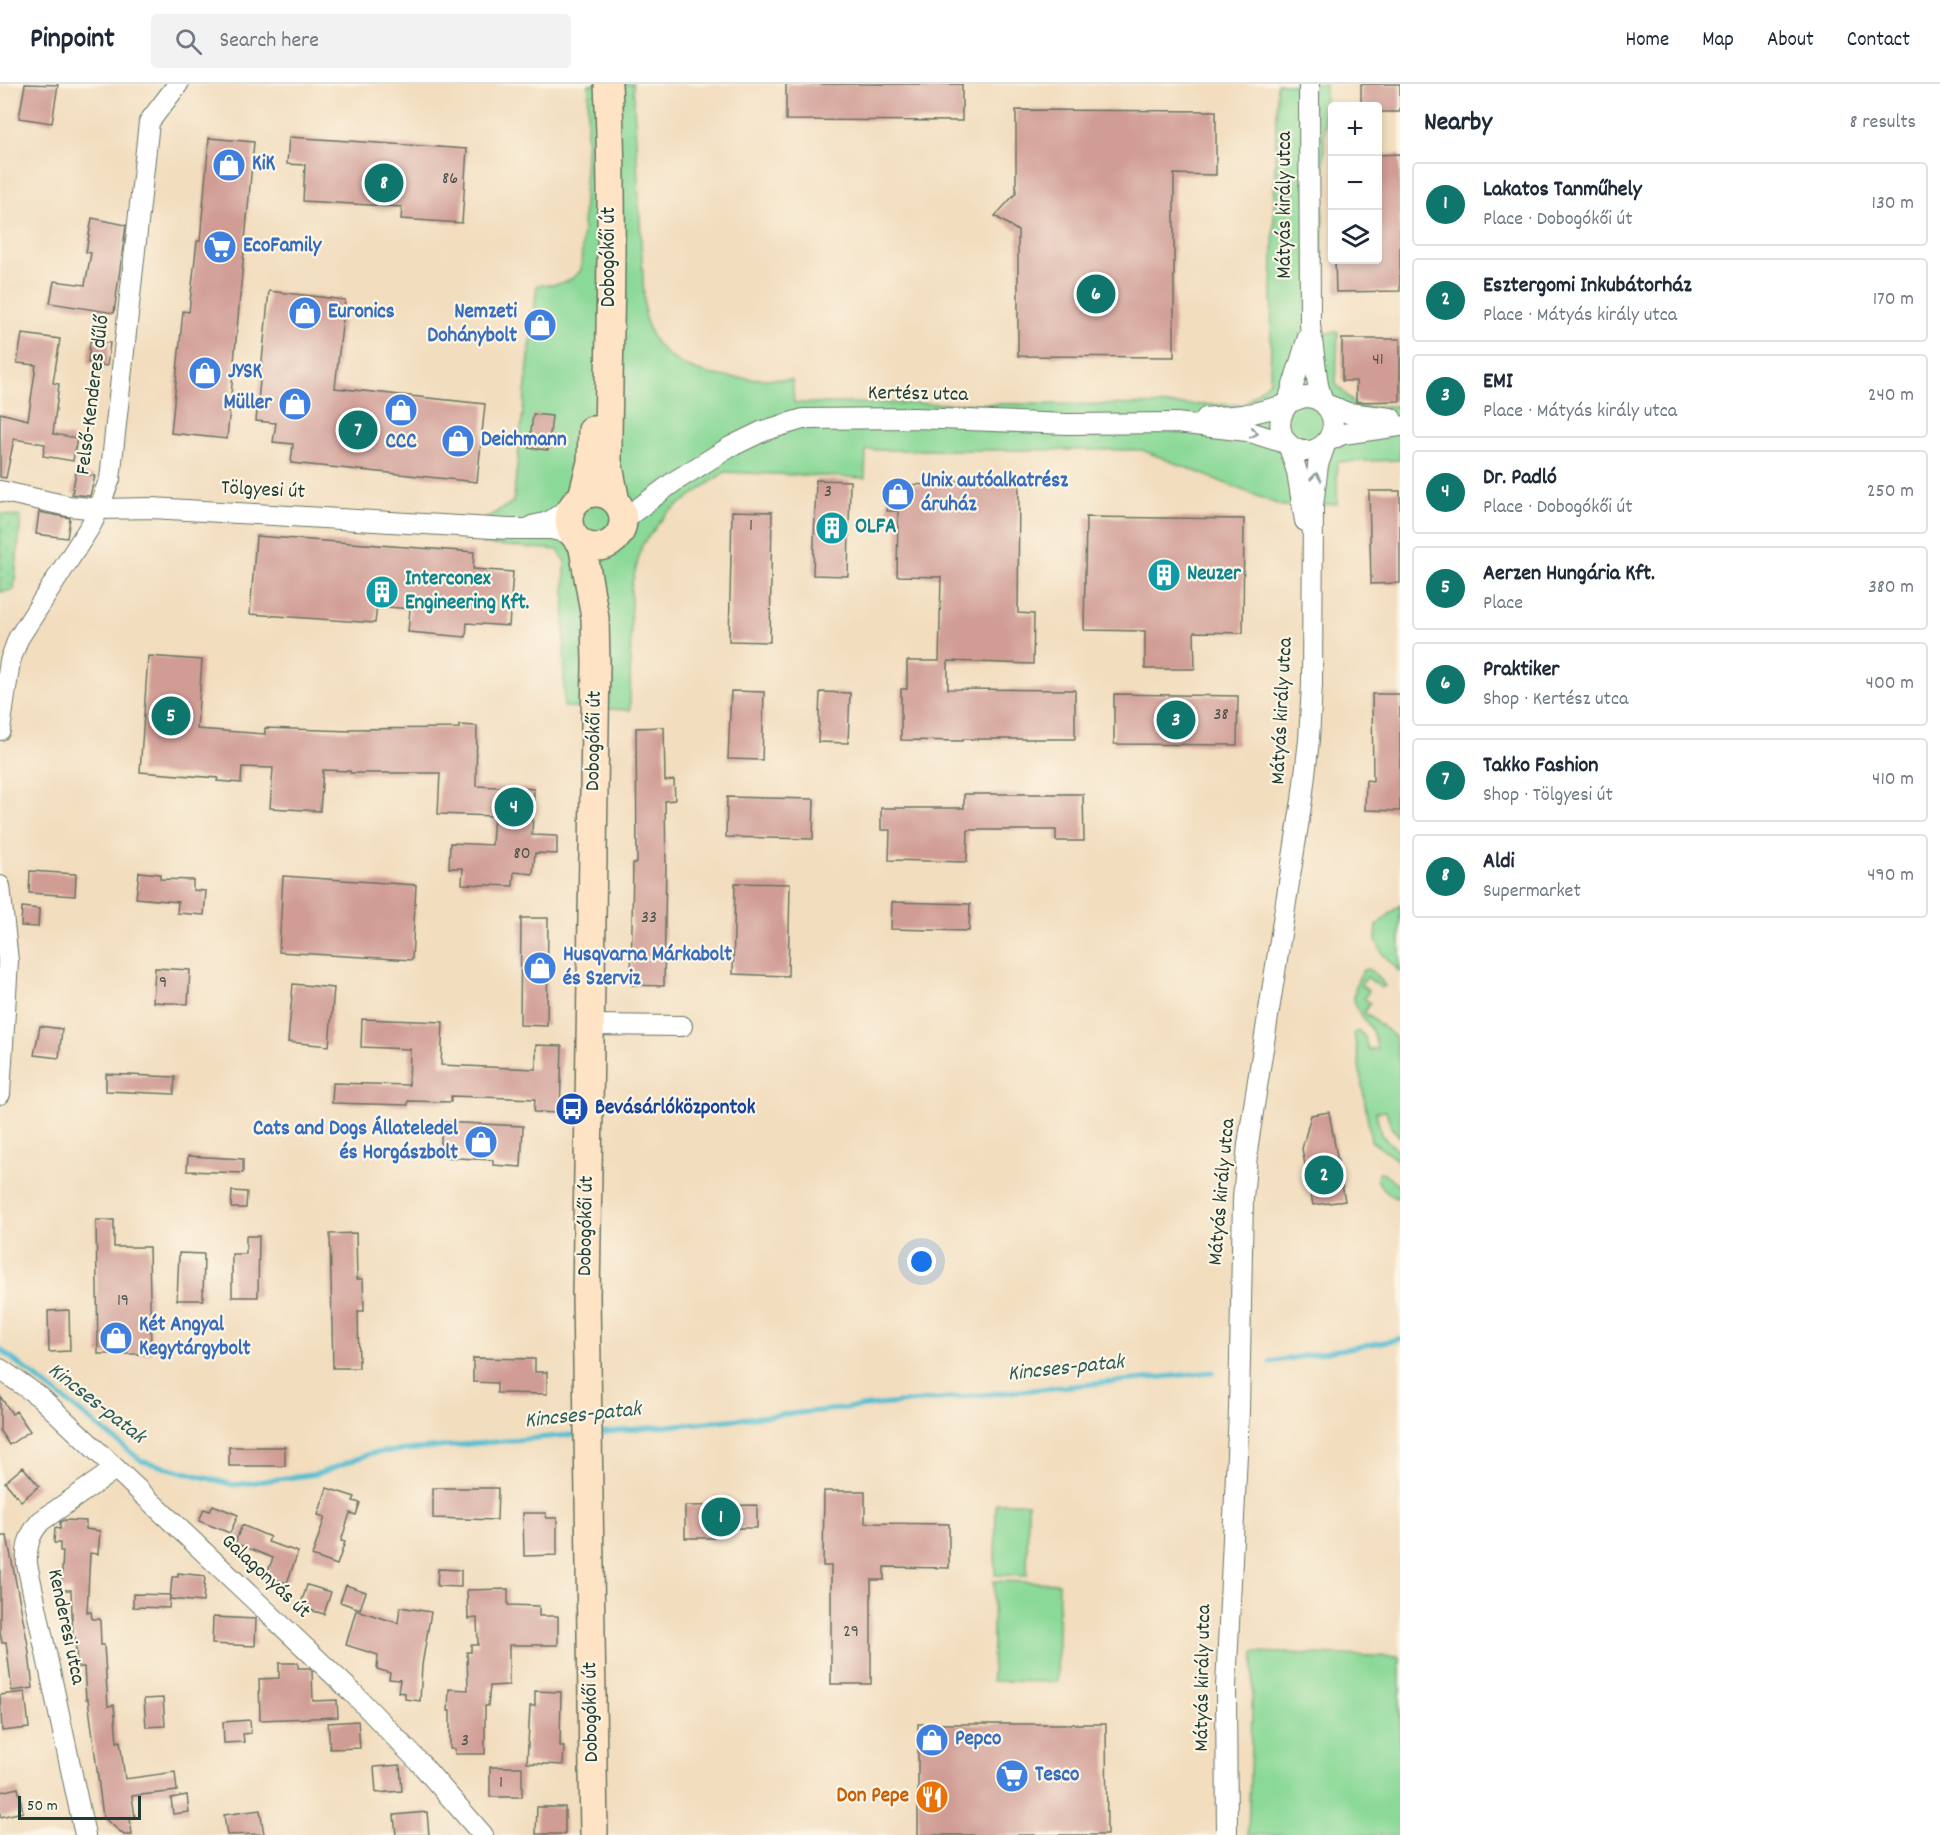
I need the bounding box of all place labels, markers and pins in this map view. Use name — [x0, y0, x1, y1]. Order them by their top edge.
shop icon: KiK — [211, 147, 247, 183]
place label: KiK — [252, 150, 276, 180]
pin: 8 — [364, 160, 404, 206]
supermarket icon: EcoFamily — [202, 229, 238, 265]
place label: EcoFamily — [243, 232, 323, 262]
pin: 6 — [1076, 272, 1116, 316]
shop icon: Euronics — [287, 295, 323, 331]
place label: Euronics — [328, 298, 395, 328]
place label: Nemzeti Dohánybolt — [427, 298, 517, 352]
shop icon: Nemzeti Dohánybolt — [522, 307, 558, 343]
shop icon: JYSK — [187, 355, 223, 391]
place label: JYSK — [228, 358, 263, 388]
shop icon: Müller — [277, 386, 313, 422]
place label: Müller — [224, 389, 273, 419]
shop icon: CCC — [383, 392, 419, 428]
pin: 7 — [338, 408, 378, 452]
shop icon: Deichmann — [440, 423, 476, 459]
place label: Deichmann — [481, 426, 567, 456]
place label: CCC — [385, 428, 417, 458]
place label: Unix autóalkatrész áruház — [921, 467, 1069, 521]
shop icon: Unix autóalkatrész áruház — [880, 476, 916, 512]
building icon: OLFA — [814, 510, 850, 546]
place label: OLFA — [855, 513, 896, 543]
building icon: Neuzer — [1146, 557, 1182, 593]
place label: Neuzer — [1187, 560, 1242, 590]
place label: Interconex Engineering Kft. — [405, 565, 529, 619]
building icon: Interconex Engineering Kft. — [364, 574, 400, 610]
pin: 5 — [152, 694, 190, 738]
pin: 3 — [1156, 698, 1196, 742]
pin: 4 — [494, 784, 534, 830]
place label: Husqvarna Márkabolt és Szerviz — [563, 941, 732, 995]
shop icon: Husqvarna Márkabolt és Szerviz — [522, 950, 558, 986]
bus stop icon: Bevásárlóközpontok — [554, 1091, 590, 1127]
place label: Bevásárlóközpontok — [595, 1094, 756, 1124]
place label: Cats and Dogs Állateledel és Horgászbolt — [253, 1115, 459, 1169]
shop icon: Cats and Dogs Állateledel és Horgászbolt — [463, 1124, 499, 1160]
pin: 2 — [1304, 1152, 1344, 1198]
place label: Két Angyal Kegytárgybolt — [139, 1311, 251, 1365]
shop icon: Két Angyal Kegytárgybolt — [98, 1320, 134, 1356]
pin: 1 — [702, 1494, 740, 1540]
shop icon: Pepco — [914, 1722, 950, 1758]
place label: Pepco — [955, 1725, 1001, 1755]
supermarket icon: Tesco — [994, 1758, 1030, 1794]
place label: Tesco — [1035, 1761, 1079, 1791]
restaurant icon: Don Pepe — [914, 1779, 950, 1815]
place label: Don Pepe — [837, 1782, 909, 1812]

